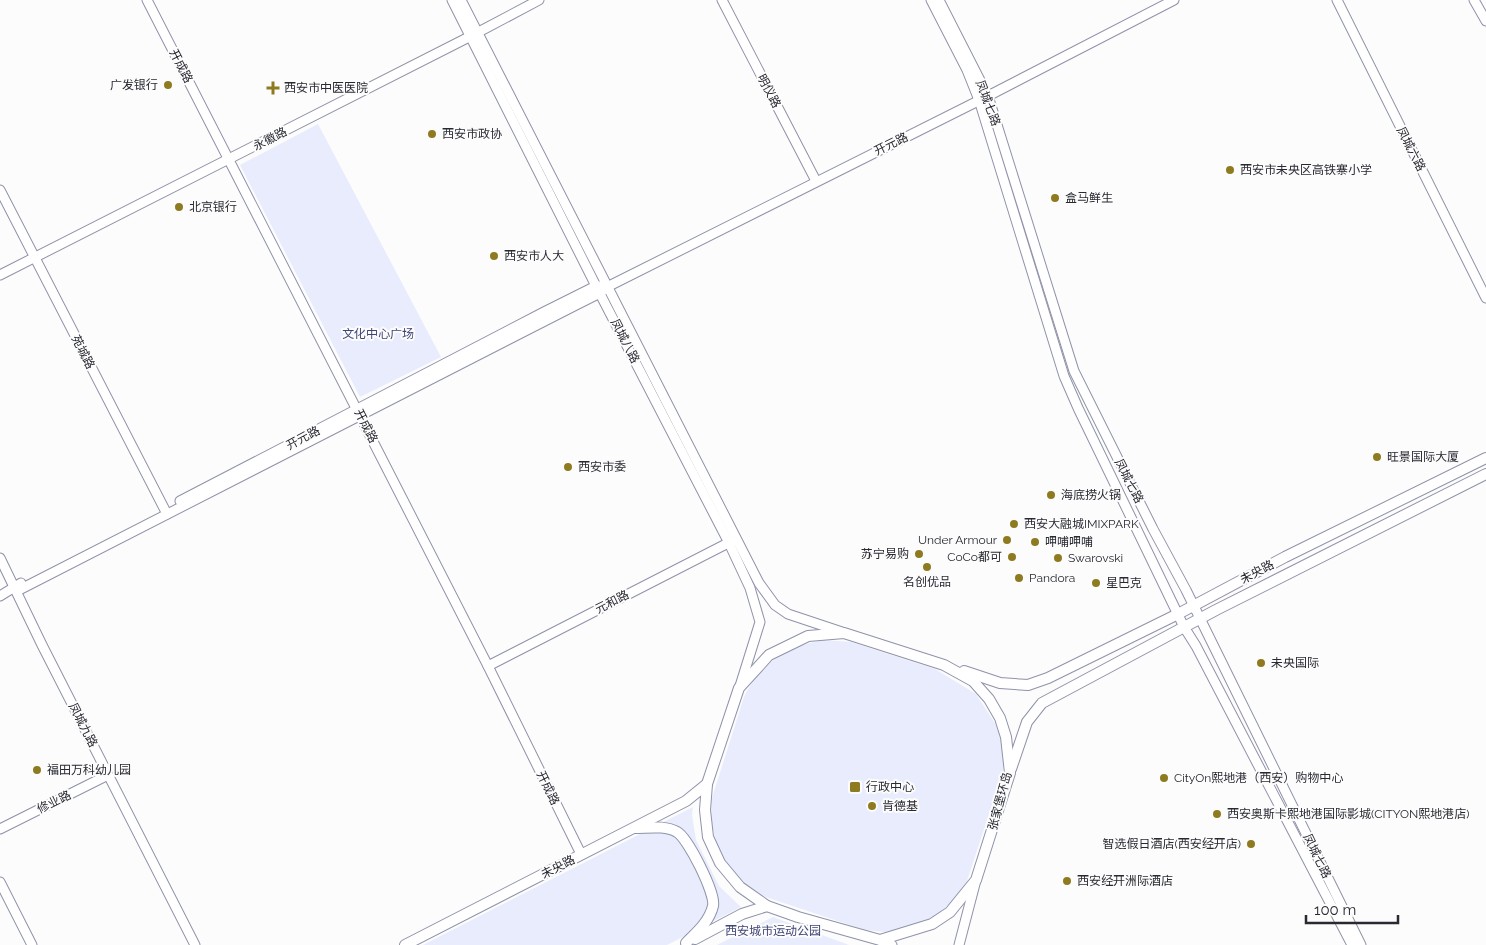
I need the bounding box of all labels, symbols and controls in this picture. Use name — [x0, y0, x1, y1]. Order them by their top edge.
street label: 开成路 — [167, 47, 195, 85]
street label: 明仪路 — [754, 72, 784, 110]
place label: 广发银行 — [110, 78, 158, 92]
street label: 凤城七路 — [973, 78, 1003, 128]
marker: 广发银行 — [162, 79, 174, 91]
marker: 西安市中医医院 — [266, 81, 280, 95]
place label: 西安市中医医院 — [284, 81, 368, 95]
street label: 凤城六路 — [1394, 124, 1428, 174]
street label: 永徽路 — [251, 125, 289, 153]
place label: 西安市政协 — [442, 127, 502, 141]
marker: 西安市政协 — [426, 128, 438, 140]
street label: 开元路 — [872, 130, 910, 158]
place label: 西安市未央区高铁寨小学 — [1240, 163, 1372, 177]
marker: 西安市未央区高铁寨小学 — [1224, 164, 1236, 176]
place label: 盒马鲜生 — [1065, 191, 1113, 205]
marker: 盒马鲜生 — [1049, 192, 1061, 204]
place label: 北京银行 — [189, 200, 237, 214]
marker: 北京银行 — [173, 201, 185, 213]
place label: 西安市人大 — [504, 249, 564, 263]
marker: 西安市人大 — [488, 250, 500, 262]
street label: 凤城八路 — [608, 316, 642, 366]
park label: 文化中心广场 — [342, 327, 414, 341]
street label: 苑城路 — [69, 333, 97, 371]
street label: 开成路 — [352, 407, 380, 445]
street label: 开元路 — [284, 423, 322, 453]
place label: 旺景国际大厦 — [1387, 450, 1459, 464]
marker: 旺景国际大厦 — [1371, 451, 1383, 463]
street label: 凤城七路 — [1112, 456, 1146, 506]
place label: 西安市委 — [578, 460, 626, 474]
marker: 西安市委 — [562, 461, 574, 473]
place label: 海底捞火锅 — [1061, 488, 1121, 502]
marker: 海底捞火锅 — [1045, 489, 1057, 501]
place label: 西安大融城IMIXPARK — [1024, 517, 1139, 531]
marker: 西安大融城IMIXPARK — [1008, 518, 1020, 530]
place label: Under Armour — [918, 533, 998, 547]
marker: Under Armour — [1001, 534, 1013, 546]
place label: 呷哺呷哺 — [1045, 535, 1093, 549]
marker: 呷哺呷哺 — [1029, 536, 1041, 548]
place label: 苏宁易购 — [861, 547, 909, 561]
marker: 苏宁易购 — [913, 548, 925, 560]
place label: CoCo都可 — [947, 550, 1002, 564]
marker: CoCo都可 — [1006, 551, 1018, 563]
place label: Swarovski — [1068, 551, 1123, 565]
marker: Swarovski — [1052, 552, 1064, 564]
street label: 未央路 — [1238, 557, 1276, 587]
marker: 名创优品 — [921, 561, 933, 573]
place label: Pandora — [1029, 571, 1075, 585]
marker: Pandora — [1013, 572, 1025, 584]
place label: 名创优品 — [903, 575, 951, 589]
place label: 星巴克 — [1106, 576, 1142, 590]
marker: 星巴克 — [1090, 577, 1102, 589]
street label: 元和路 — [593, 588, 631, 616]
place label: 未央国际 — [1271, 656, 1319, 670]
marker: 未央国际 — [1255, 657, 1267, 669]
street label: 凤城九路 — [66, 700, 100, 750]
place label: 福田万科幼儿园 — [47, 763, 131, 777]
marker: 福田万科幼儿园 — [31, 764, 43, 776]
street label: 开成路 — [534, 769, 562, 807]
street label: 张家堡环岛 — [985, 770, 1015, 832]
place label: CityOn熙地港（西安）购物中心 — [1174, 771, 1343, 785]
marker: CityOn熙地港（西安）购物中心 — [1158, 772, 1170, 784]
marker: 行政中心 — [848, 780, 862, 794]
place label: 行政中心 — [866, 780, 914, 794]
street label: 修业路 — [35, 788, 73, 816]
place label: 肯德基 — [882, 799, 918, 813]
marker: 肯德基 — [866, 800, 878, 812]
place label: 西安奥斯卡熙地港国际影城(CITYON熙地港店) — [1227, 807, 1470, 821]
marker: 西安奥斯卡熙地港国际影城(CITYON熙地港店) — [1211, 808, 1223, 820]
street label: 凤城七路 — [1300, 831, 1334, 881]
place label: 智选假日酒店(西安经开店) — [1103, 837, 1241, 851]
marker: 智选假日酒店(西安经开店) — [1245, 838, 1257, 850]
street label: 未央路 — [539, 853, 577, 881]
place label: 西安经开洲际酒店 — [1077, 874, 1173, 888]
marker: 西安经开洲际酒店 — [1061, 875, 1073, 887]
scale bar — [1306, 892, 1398, 924]
text: 100 m — [1314, 901, 1356, 919]
park label: 西安城市运动公园 — [725, 924, 821, 938]

